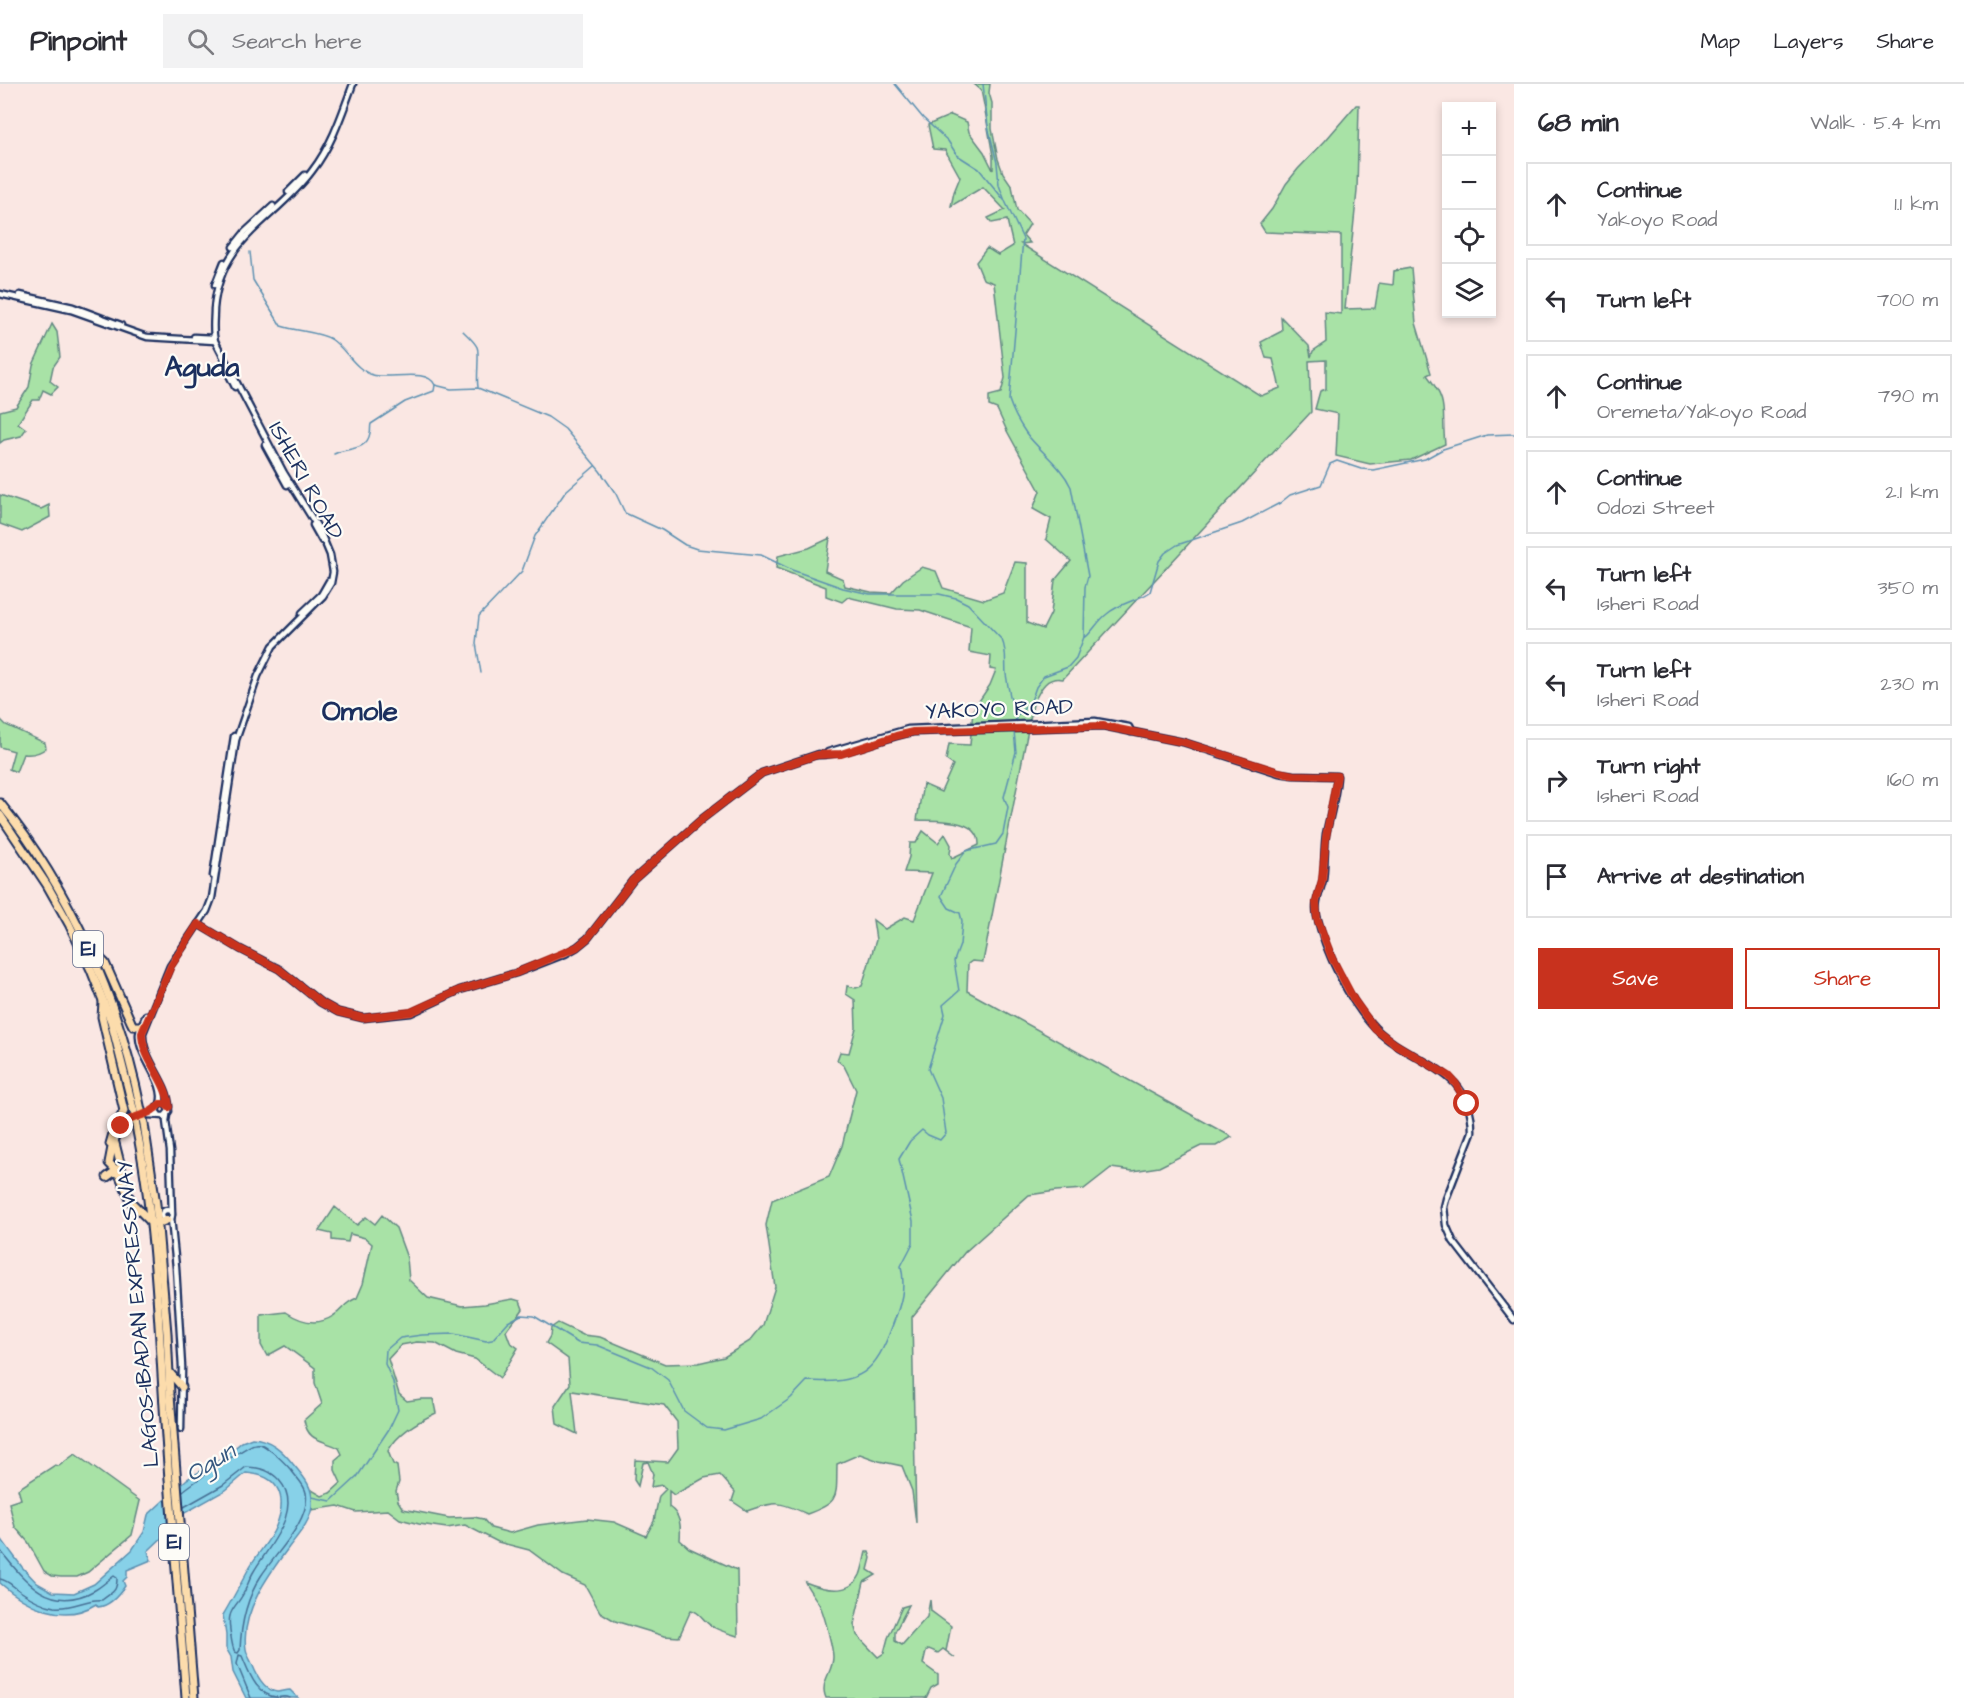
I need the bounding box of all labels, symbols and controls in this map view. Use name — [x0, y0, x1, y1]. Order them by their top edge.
search box — [163, 14, 583, 68]
text: Pinpoint — [30, 22, 127, 61]
icon: search — [184, 25, 217, 58]
text: Search here — [232, 26, 362, 57]
text: Map — [1700, 27, 1740, 56]
text: Layers — [1773, 27, 1843, 56]
text: Share — [1876, 27, 1934, 56]
map controls — [1442, 102, 1496, 318]
button: + — [1442, 102, 1496, 156]
text: 68 min — [1538, 105, 1619, 141]
text: Walk · 5.4 km — [1810, 109, 1940, 137]
button: − — [1442, 156, 1496, 210]
text: Continue — [1597, 175, 1682, 206]
icon: ahead — [1540, 188, 1573, 221]
text: 1.1 km — [1894, 190, 1938, 218]
text: Yakoyo Road — [1597, 206, 1718, 234]
button: locate — [1442, 210, 1496, 264]
button: layers — [1442, 264, 1496, 318]
icon: left — [1540, 284, 1573, 317]
text: Turn left — [1597, 285, 1691, 316]
text: 700 m — [1877, 286, 1938, 314]
district label: Aguda — [164, 348, 240, 389]
text: Continue — [1597, 367, 1682, 398]
icon: ahead — [1540, 380, 1573, 413]
text: 790 m — [1878, 382, 1938, 410]
text: Oremeta/Yakoyo Road — [1597, 398, 1807, 426]
street label: ISHERI ROAD — [261, 416, 351, 545]
text: Continue — [1597, 463, 1682, 494]
icon: ahead — [1540, 476, 1573, 509]
text: 2.1 km — [1885, 478, 1938, 506]
text: Odozi Street — [1597, 494, 1715, 522]
text: Turn left — [1597, 559, 1691, 590]
icon: left — [1540, 572, 1573, 605]
text: 350 m — [1877, 574, 1938, 602]
text: Isheri Road — [1597, 590, 1699, 618]
text: Turn left — [1597, 655, 1691, 686]
icon: left — [1540, 668, 1573, 701]
text: 230 m — [1880, 670, 1938, 698]
text: Isheri Road — [1597, 686, 1699, 714]
street label: YAKOYO ROAD — [925, 691, 1074, 728]
district label: Omole — [322, 692, 398, 731]
text: Turn right — [1597, 751, 1700, 782]
icon: right — [1540, 764, 1573, 797]
text: 160 m — [1887, 766, 1938, 794]
text: Isheri Road — [1597, 782, 1699, 810]
icon: arrive — [1540, 860, 1573, 893]
text: Arrive at destination — [1597, 861, 1804, 892]
road number: E1 — [73, 931, 103, 967]
button: Save — [1538, 948, 1733, 1009]
button: Share — [1745, 948, 1940, 1009]
route start — [1453, 1090, 1479, 1116]
route end — [107, 1112, 133, 1138]
street label: LAGOS-IBADAN EXPRESSWAY — [110, 1159, 167, 1469]
water label: Ogun — [179, 1434, 244, 1492]
road number: E1 — [159, 1524, 189, 1560]

